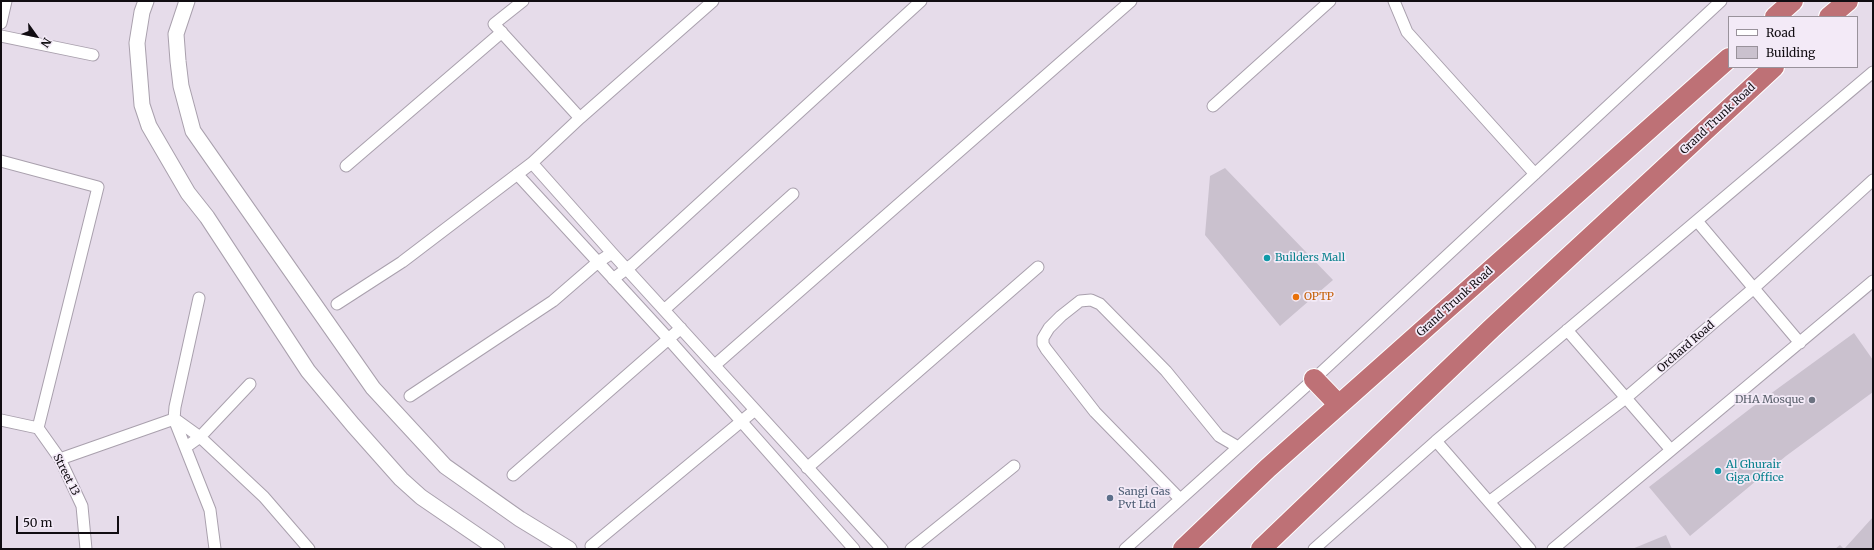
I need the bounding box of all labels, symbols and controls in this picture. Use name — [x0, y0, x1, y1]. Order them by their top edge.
north arrow — [16, 16, 56, 56]
legend — [1728, 16, 1858, 68]
text: Road — [1766, 25, 1795, 40]
text: N — [38, 35, 54, 50]
text: Building — [1766, 45, 1815, 60]
street label: Grand Trunk Road — [1678, 81, 1758, 157]
place label: Builders Mall — [1275, 251, 1345, 265]
marker: Builders Mall — [1262, 253, 1272, 263]
street label: Grand Trunk Road — [1414, 264, 1496, 340]
place label: OPTP — [1304, 290, 1334, 304]
marker: OPTP — [1291, 292, 1301, 302]
street label: Orchard Road — [1655, 318, 1717, 376]
place label: DHA Mosque — [1735, 393, 1804, 407]
marker: DHA Mosque — [1807, 395, 1817, 405]
street label: Street 13 — [50, 452, 82, 498]
place label: Al Ghurair Giga Office — [1726, 458, 1784, 484]
marker: Al Ghurair Giga Office — [1713, 466, 1723, 476]
place label: Sangi Gas Pvt Ltd — [1118, 485, 1170, 511]
marker: Sangi Gas Pvt Ltd — [1105, 493, 1115, 503]
scale bar — [18, 508, 121, 534]
text: 50 m — [23, 515, 52, 530]

